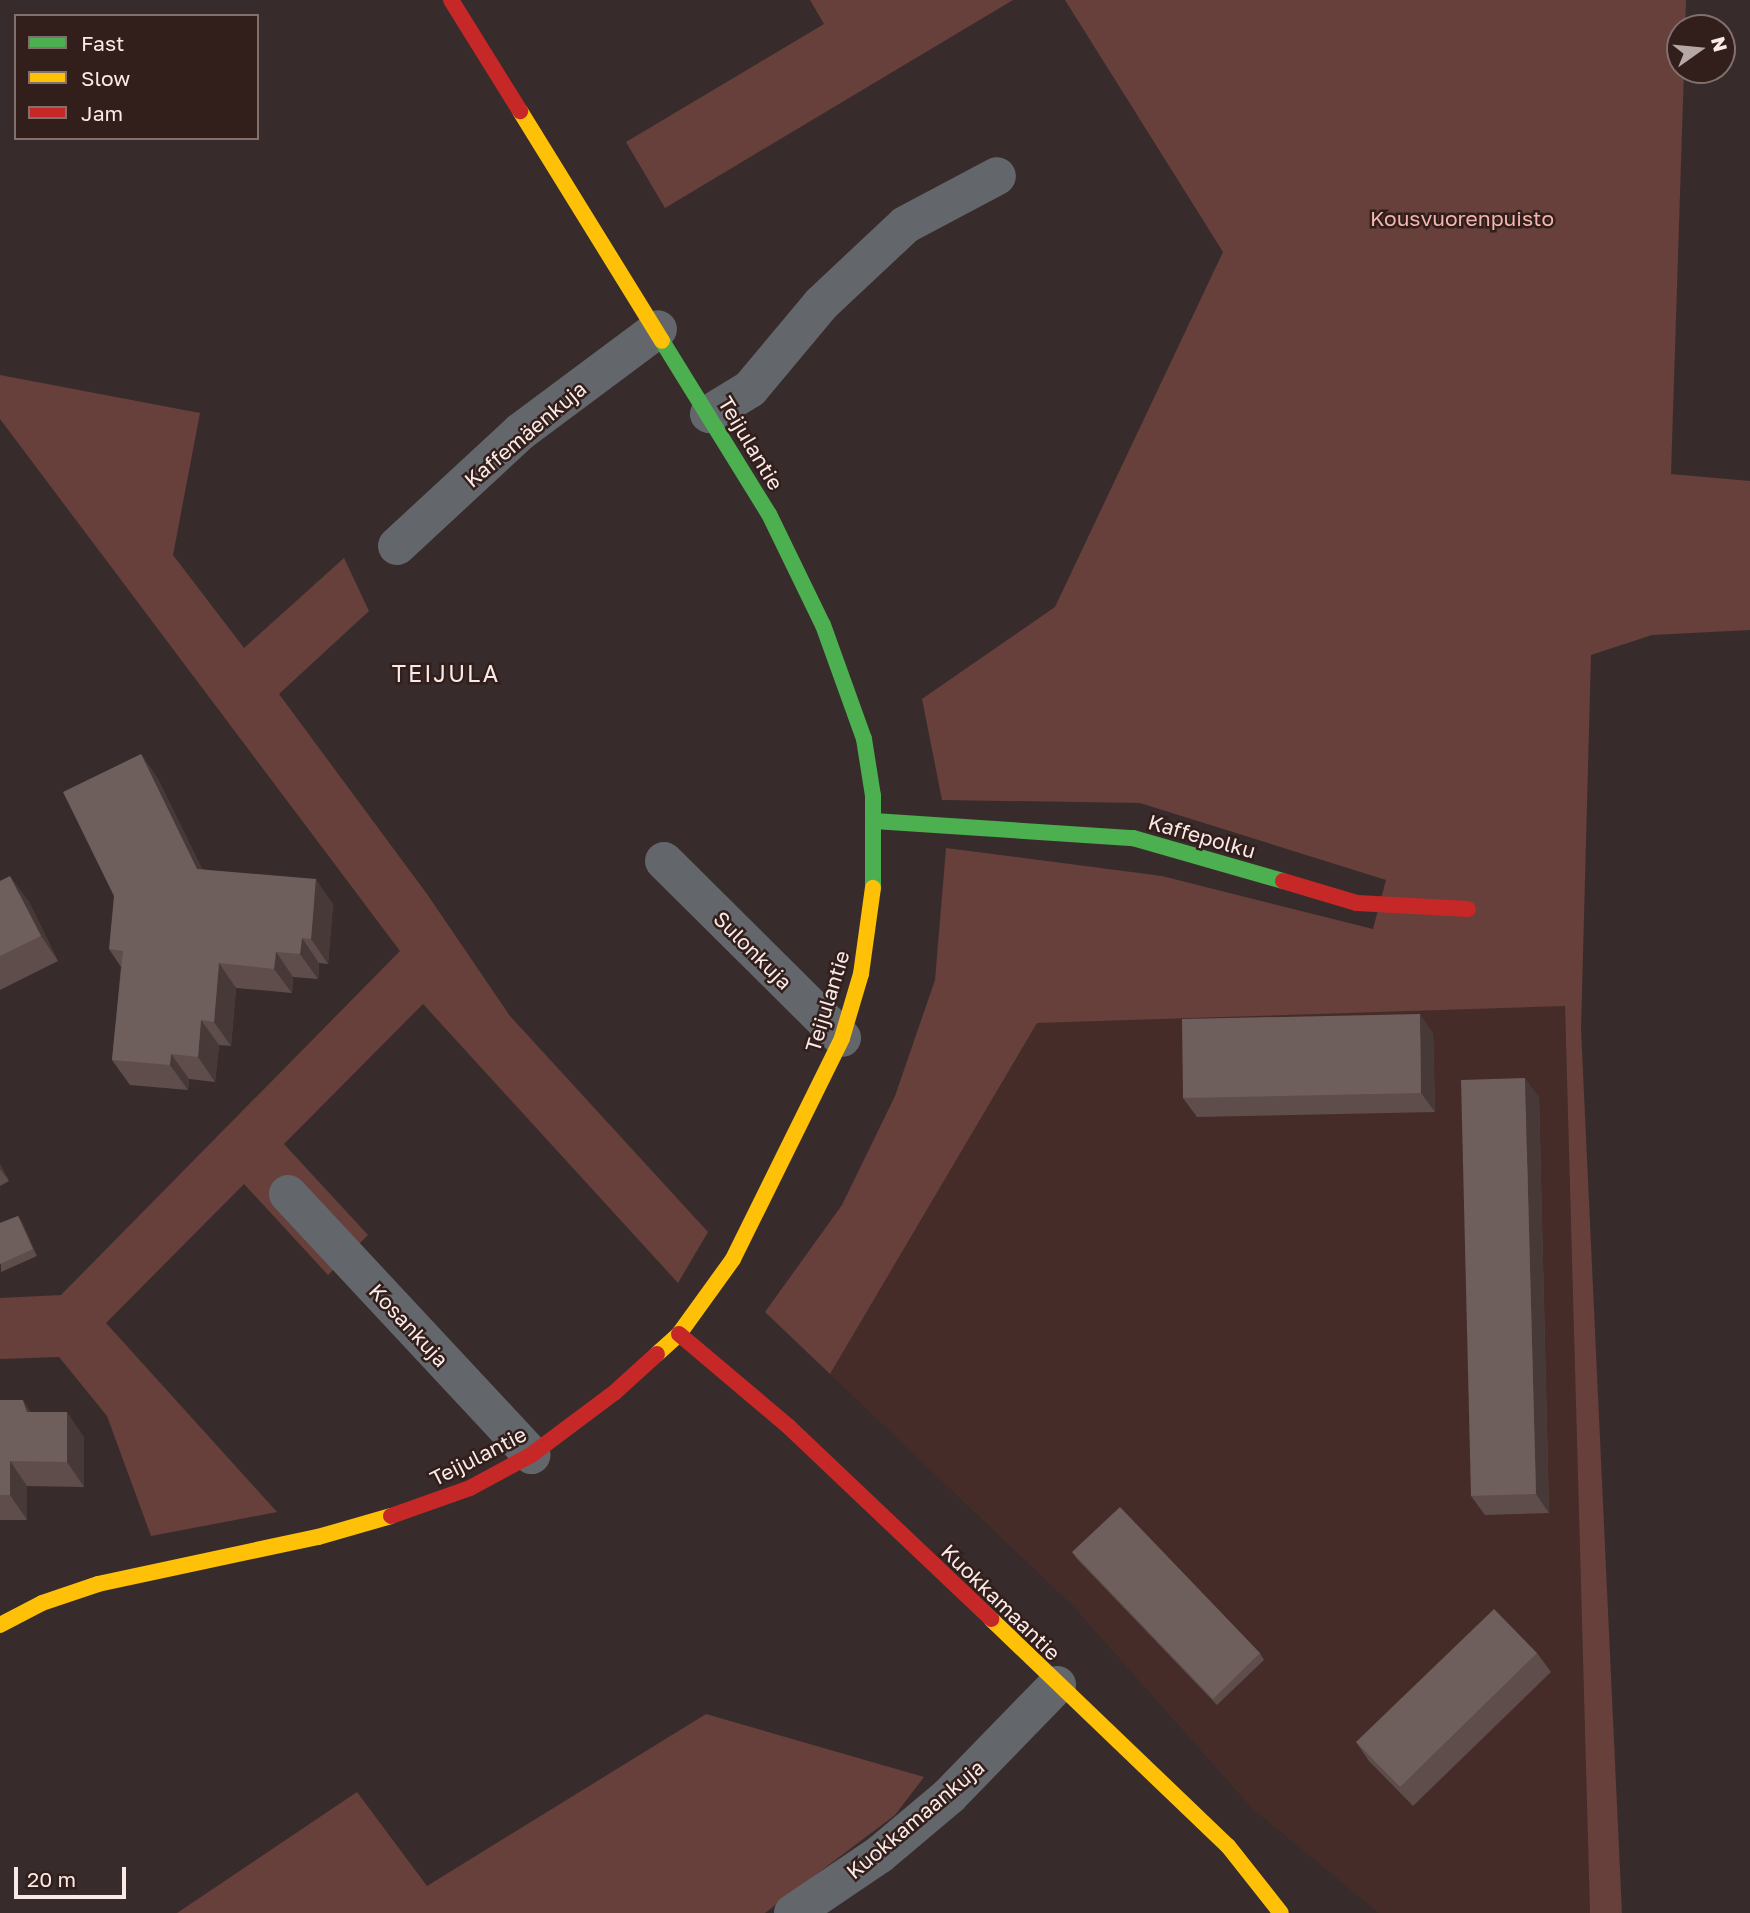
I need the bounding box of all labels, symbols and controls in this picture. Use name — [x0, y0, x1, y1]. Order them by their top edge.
legend — [14, 14, 259, 140]
north arrow — [1666, 14, 1736, 84]
text: Fast — [81, 30, 124, 56]
text: N — [1707, 34, 1733, 54]
text: Slow — [81, 65, 130, 91]
text: Jam — [81, 100, 123, 126]
park label: Kousvuorenpuisto — [1370, 205, 1554, 231]
street label: Kaffemäenkuja — [459, 376, 591, 492]
street label: Teijulantie — [713, 392, 789, 494]
district label: TEIJULA — [393, 659, 499, 687]
street label: Kaffepolku — [1145, 809, 1259, 863]
street label: Sulonkuja — [709, 906, 797, 994]
street label: Teijulantie — [800, 947, 854, 1055]
street label: Kosankuja — [364, 1278, 454, 1372]
street label: Teijulantie — [426, 1421, 530, 1491]
street label: Kuokkamaantie — [936, 1539, 1066, 1665]
street label: Kuokkamaankuja — [841, 1754, 989, 1884]
scale bar — [18, 1854, 130, 1898]
text: 20 m — [27, 1866, 76, 1892]

